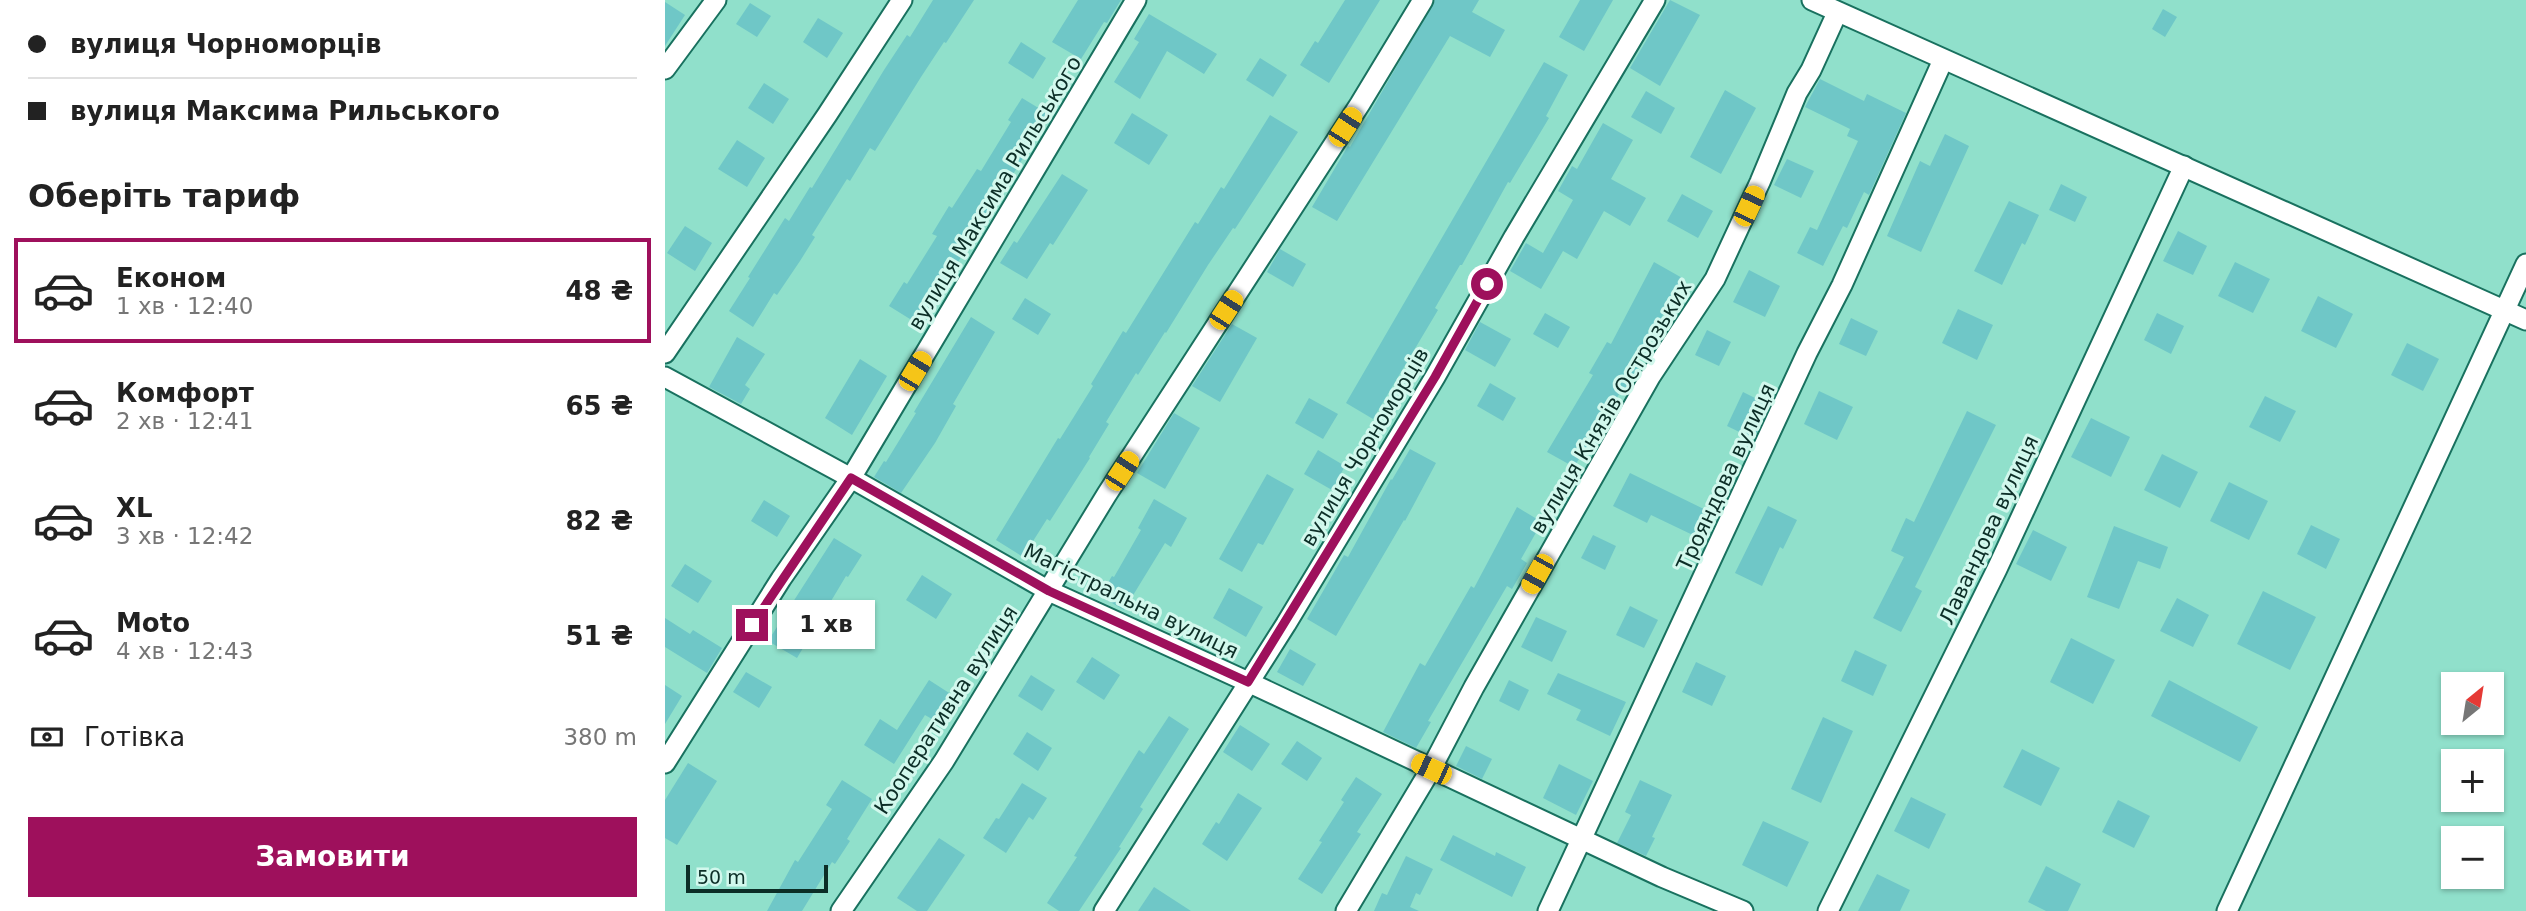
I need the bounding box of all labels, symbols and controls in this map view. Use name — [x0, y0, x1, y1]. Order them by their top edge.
text: вулиця Чорноморців — [70, 29, 381, 59]
street label: вулиця Максима Рильського — [904, 52, 1086, 334]
text: вулиця Максима Рильського — [70, 96, 500, 126]
car — [1325, 104, 1366, 150]
text: Оберіть тариф — [28, 177, 300, 215]
car — [1731, 183, 1768, 229]
icon: car — [32, 259, 95, 322]
text: Економ — [116, 263, 226, 293]
route start — [1471, 268, 1503, 300]
text: 48 ₴ — [565, 276, 633, 306]
street label: вулиця Князів Острозьких — [1526, 276, 1696, 538]
car — [1206, 287, 1247, 333]
text: 1 хв · 12:40 — [116, 293, 253, 319]
street label: вулиця Чорноморців — [1296, 343, 1434, 551]
car — [896, 348, 935, 394]
icon: car — [32, 374, 95, 437]
text: Комфорт — [116, 378, 254, 408]
street label: Трояндова вулиця — [1672, 380, 1780, 575]
text: 65 ₴ — [565, 391, 633, 421]
text: 2 хв · 12:41 — [116, 408, 253, 434]
street label: Лавандова вулиця — [1935, 432, 2043, 628]
car — [1102, 448, 1143, 494]
icon: car — [32, 489, 95, 552]
text: XL — [116, 493, 153, 523]
text: 82 ₴ — [565, 506, 633, 536]
text: 3 хв · 12:42 — [116, 523, 253, 549]
street label: Магістральна вулиця — [1020, 539, 1242, 663]
car — [1518, 551, 1557, 597]
callout: 1 хв — [777, 600, 875, 650]
street label: Кооперативна вулиця — [870, 601, 1022, 819]
icon: car — [32, 604, 95, 667]
text: Moto — [116, 608, 190, 638]
route end — [736, 609, 768, 641]
text: 1 хв — [799, 611, 853, 637]
text: 51 ₴ — [565, 621, 633, 651]
text: 4 хв · 12:43 — [116, 638, 253, 664]
north arrow — [2441, 672, 2504, 735]
map controls — [2441, 672, 2504, 889]
icon: cash — [28, 718, 66, 756]
text: Готівка — [84, 722, 185, 752]
text: 380 m — [563, 724, 637, 750]
button: + — [2441, 749, 2504, 812]
car — [1408, 751, 1455, 787]
button: Замовити — [28, 817, 637, 897]
button: − — [2441, 826, 2504, 889]
scale bar — [686, 862, 828, 894]
text: 50 m — [697, 866, 746, 888]

